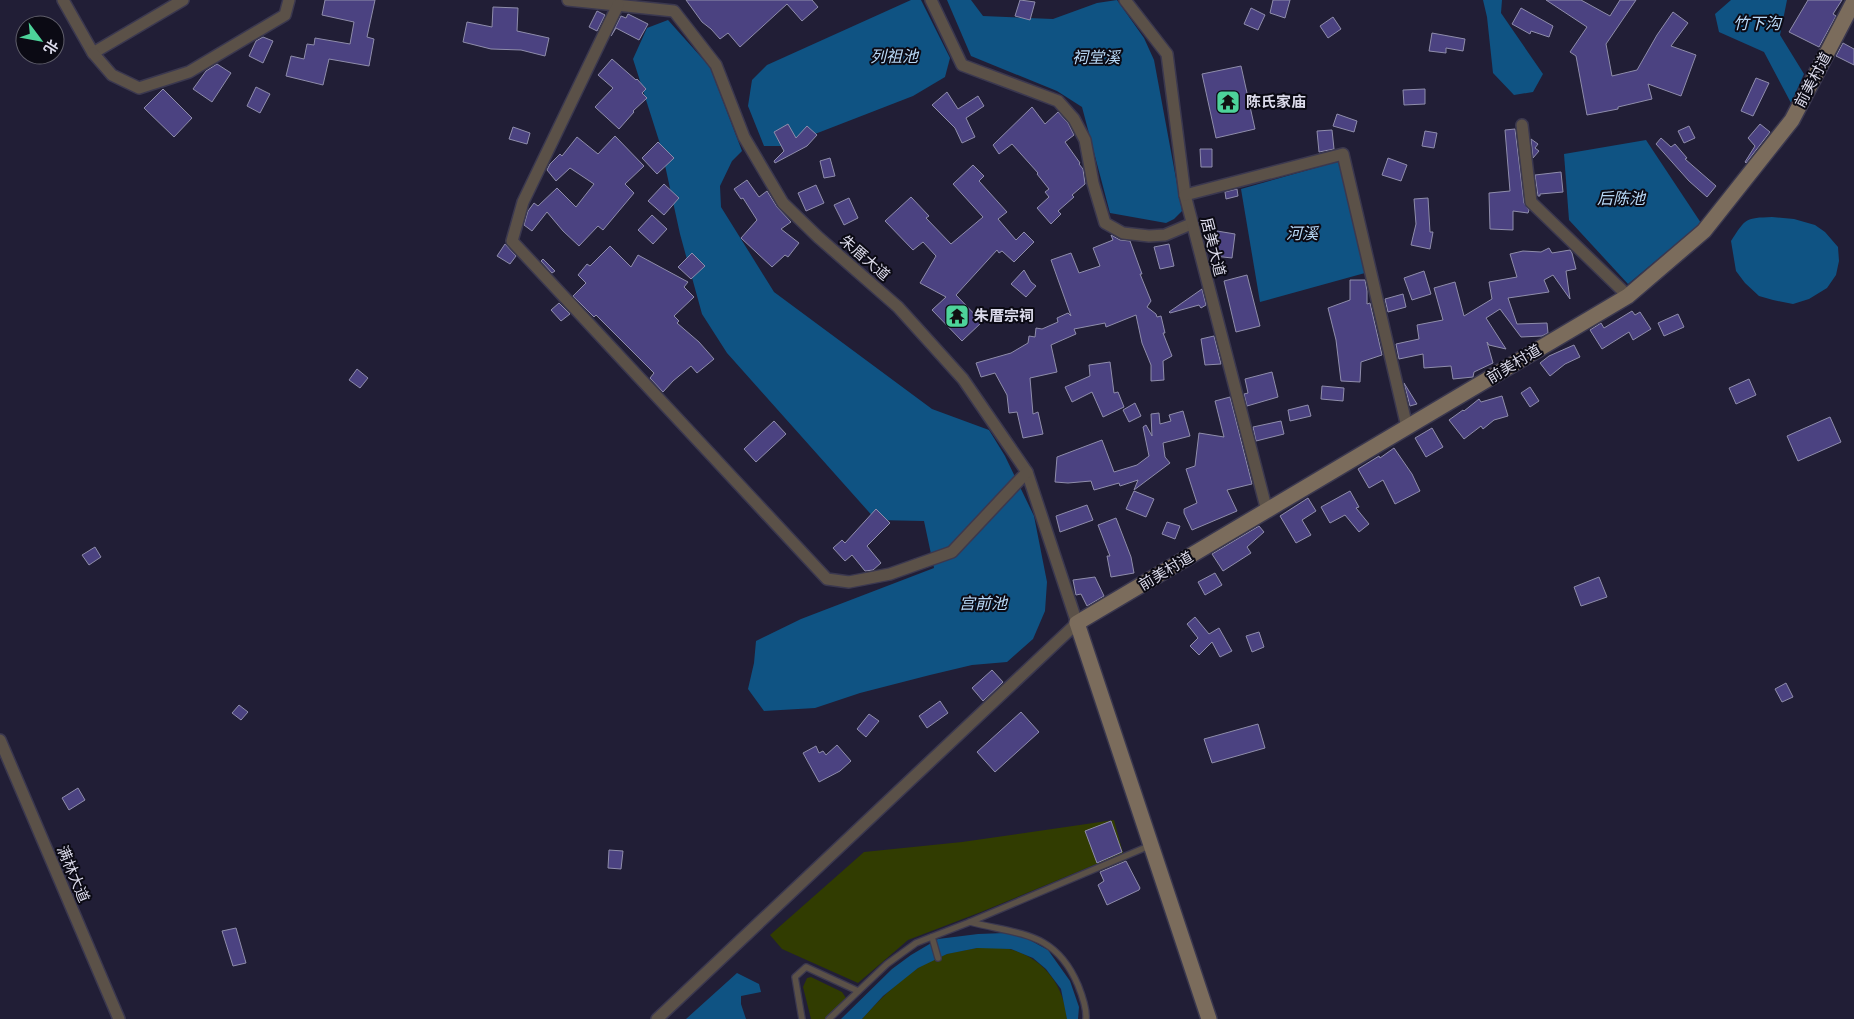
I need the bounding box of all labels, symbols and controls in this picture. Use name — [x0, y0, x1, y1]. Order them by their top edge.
water label: 竹下沟 — [1733, 13, 1783, 32]
north arrow — [15, 15, 65, 65]
text: 北 — [41, 37, 62, 58]
water label: 列祖池 — [870, 46, 920, 65]
water label: 祠堂溪 — [1072, 47, 1122, 66]
street label: 前美村道 — [1790, 49, 1834, 110]
temple icon: 陈氏家庙 — [1215, 89, 1241, 115]
place label: 陈氏家庙 — [1246, 92, 1306, 110]
water label: 后陈池 — [1597, 188, 1647, 207]
street label: 居美大道 — [1198, 215, 1230, 278]
water label: 河溪 — [1286, 223, 1320, 242]
street label: 朱厝大道 — [837, 231, 894, 284]
temple icon: 朱厝宗祠 — [944, 303, 970, 329]
place label: 朱厝宗祠 — [974, 306, 1034, 324]
street label: 前美村道 — [1483, 340, 1544, 386]
street label: 前美村道 — [1135, 547, 1196, 593]
water label: 宫前池 — [959, 593, 1009, 612]
street label: 满林大道 — [54, 842, 94, 905]

